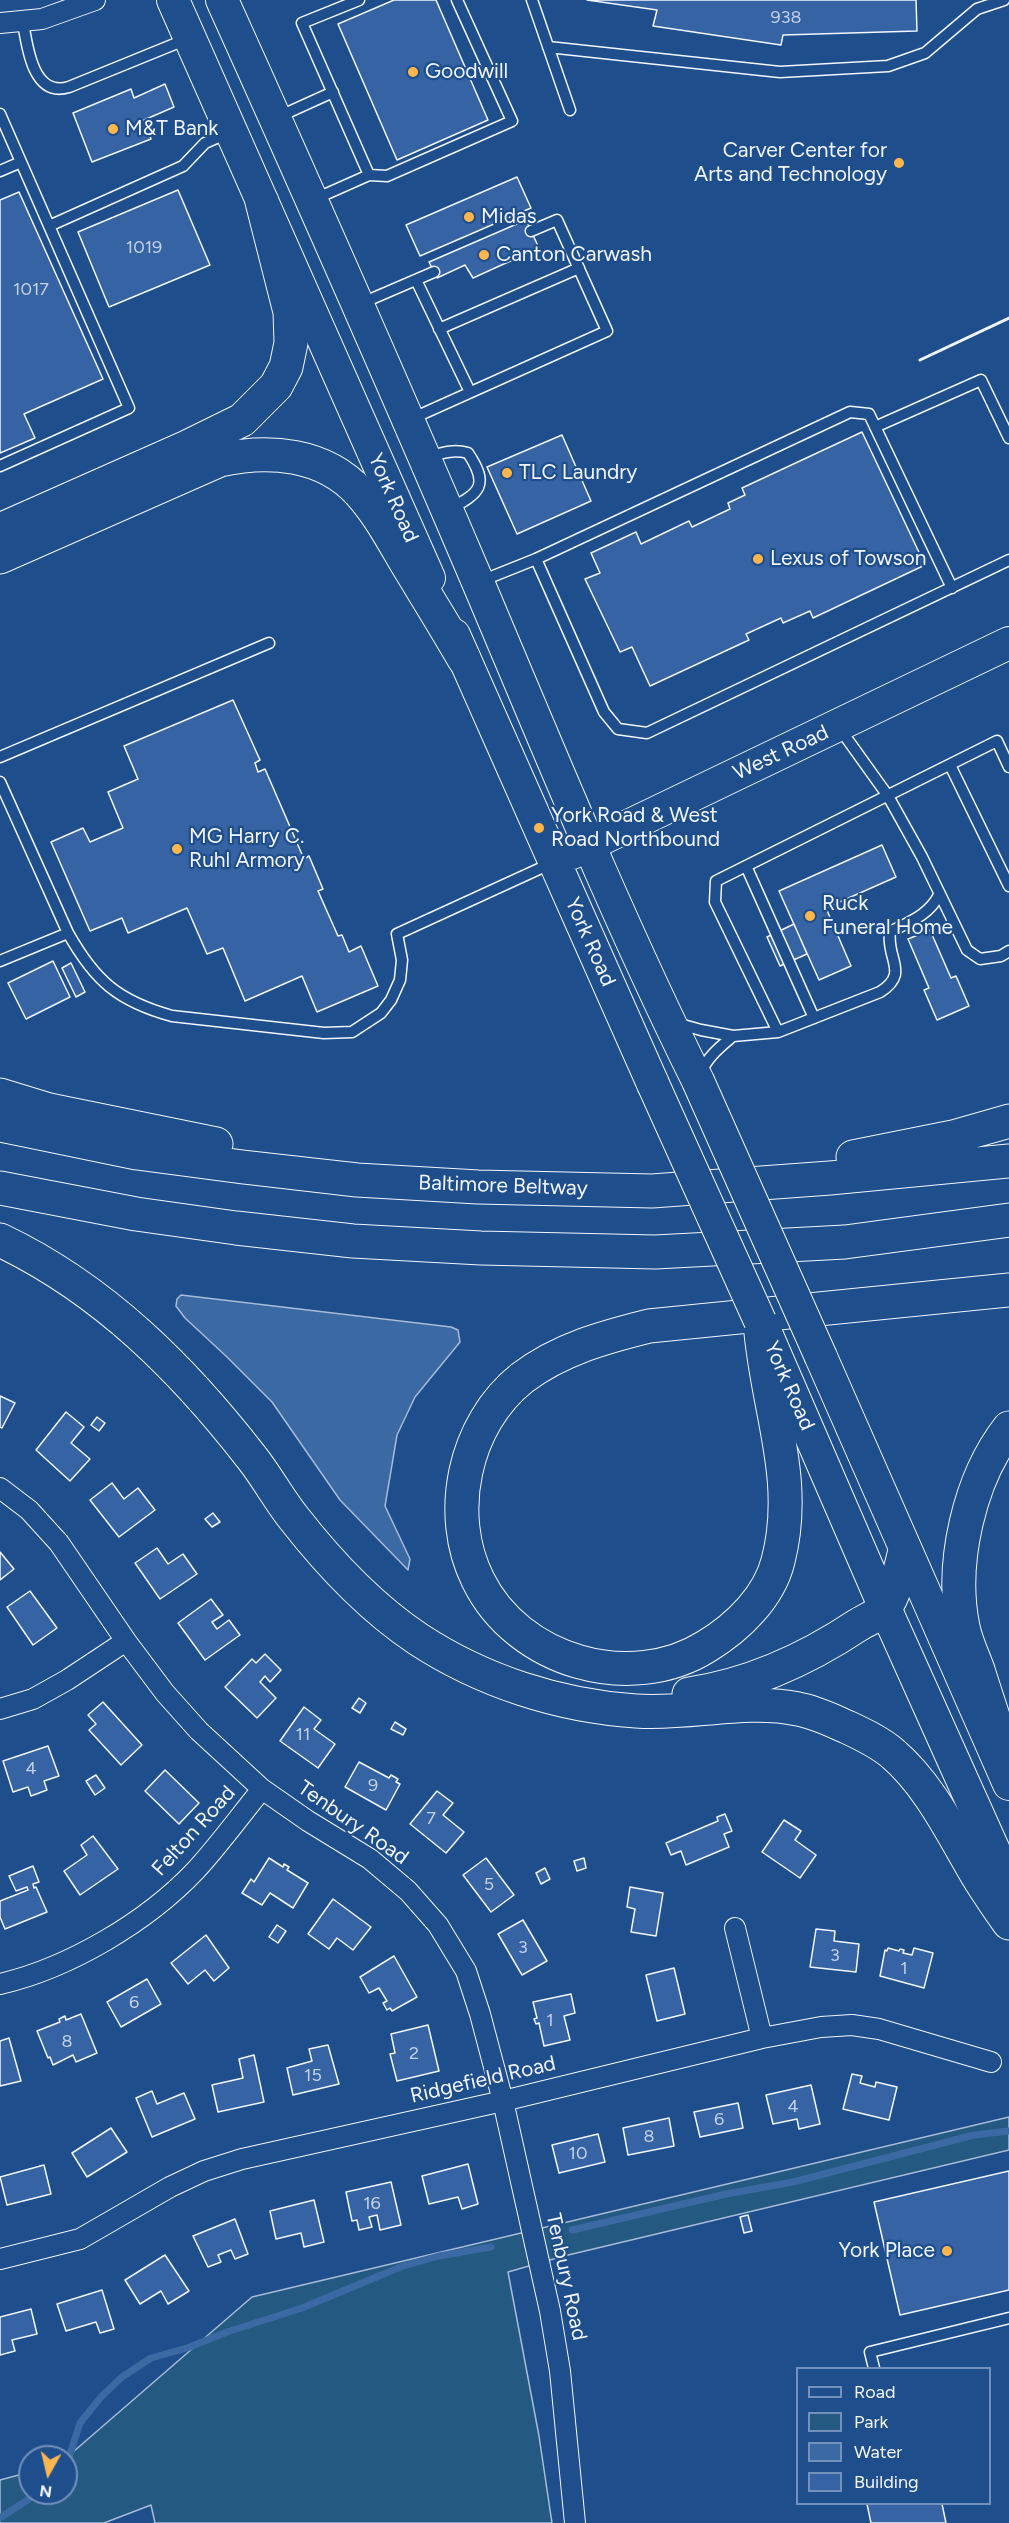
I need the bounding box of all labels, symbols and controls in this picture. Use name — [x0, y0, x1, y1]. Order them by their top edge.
house number: 938 — [770, 7, 802, 29]
place label: Goodwill — [425, 59, 508, 85]
marker: Goodwill — [406, 65, 420, 79]
place label: M&T Bank — [125, 116, 219, 142]
marker: M&T Bank — [106, 122, 120, 136]
place label: Carver Center for Arts and Technology — [694, 138, 887, 188]
marker: Carver Center for Arts and Technology — [892, 156, 906, 170]
place label: Midas — [481, 204, 536, 230]
marker: Midas — [462, 210, 476, 224]
house number: 1019 — [126, 237, 162, 259]
place label: Canton Carwash — [496, 242, 652, 268]
marker: Canton Carwash — [477, 248, 491, 262]
house number: 1017 — [13, 279, 49, 301]
street label: York Road — [362, 450, 424, 546]
place label: TLC Laundry — [519, 460, 637, 486]
marker: TLC Laundry — [500, 466, 514, 480]
place label: Lexus of Towson — [770, 546, 926, 572]
marker: Lexus of Towson — [751, 552, 765, 566]
street label: West Road — [729, 720, 833, 786]
place label: York Road & West Road Northbound — [551, 803, 720, 853]
marker: York Road & West Road Northbound — [532, 821, 546, 835]
place label: MG Harry C. Ruhl Armory — [189, 824, 305, 874]
marker: MG Harry C. Ruhl Armory — [170, 842, 184, 856]
place label: Ruck Funeral Home — [822, 891, 953, 941]
street label: York Road — [559, 894, 621, 990]
marker: Ruck Funeral Home — [803, 909, 817, 923]
street label: Baltimore Beltway — [418, 1170, 588, 1202]
street label: York Road — [758, 1338, 820, 1434]
house number: 11 — [296, 1724, 310, 1746]
house number: 4 — [25, 1758, 37, 1780]
house number: 9 — [368, 1775, 378, 1797]
street label: Tenbury Road — [293, 1776, 413, 1870]
street label: Felton Road — [147, 1781, 241, 1881]
house number: 7 — [426, 1808, 436, 1830]
house number: 5 — [484, 1874, 494, 1896]
house number: 3 — [518, 1937, 528, 1959]
house number: 3 — [830, 1945, 840, 1967]
house number: 1 — [900, 1958, 908, 1980]
house number: 6 — [129, 1992, 139, 2014]
house number: 1 — [546, 2010, 554, 2032]
house number: 8 — [61, 2031, 73, 2053]
house number: 2 — [409, 2043, 419, 2065]
street label: Ridgefield Road — [408, 2051, 558, 2109]
house number: 15 — [304, 2065, 322, 2087]
house number: 4 — [787, 2096, 799, 2118]
house number: 6 — [714, 2109, 724, 2131]
house number: 8 — [643, 2126, 655, 2148]
house number: 10 — [569, 2143, 587, 2165]
house number: 16 — [363, 2193, 381, 2215]
street label: Tenbury Road — [540, 2211, 592, 2343]
place label: York Place — [839, 2238, 935, 2264]
marker: York Place — [940, 2244, 954, 2258]
legend — [796, 2367, 991, 2505]
text: Road — [854, 2381, 895, 2403]
text: Park — [854, 2411, 888, 2433]
text: Water — [854, 2441, 902, 2463]
north arrow — [18, 2445, 78, 2505]
text: Building — [854, 2471, 919, 2493]
text: N — [38, 2481, 53, 2502]

